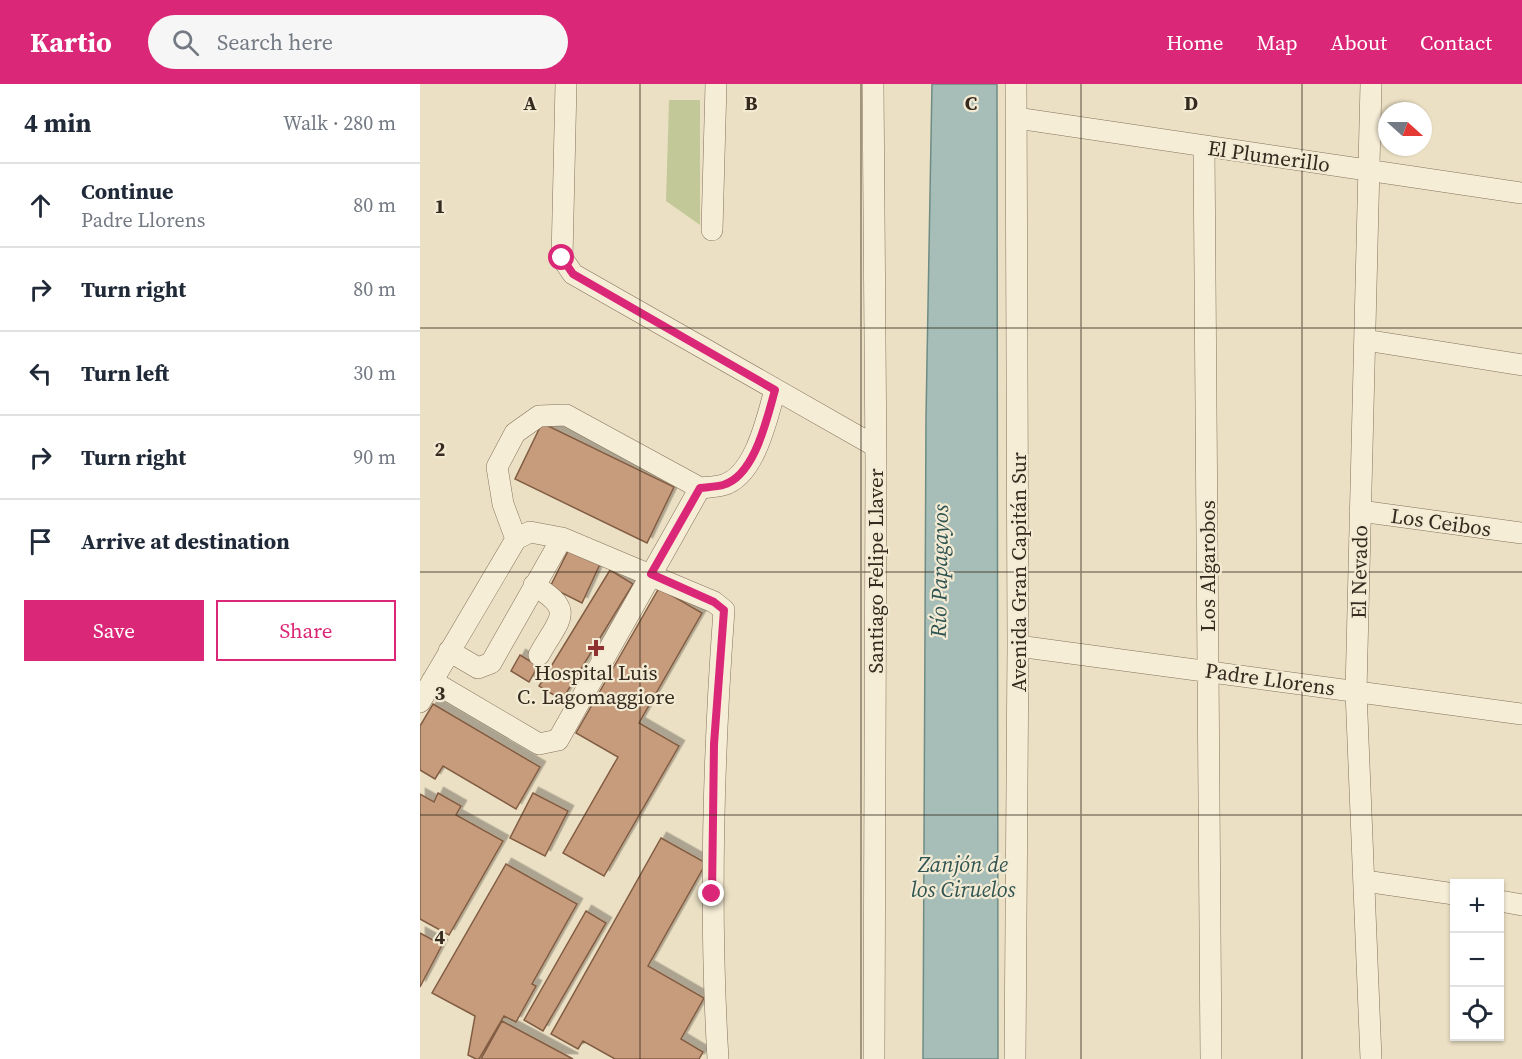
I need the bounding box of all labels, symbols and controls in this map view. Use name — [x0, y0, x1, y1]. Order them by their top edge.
search box — [148, 15, 568, 69]
text: Kartio — [30, 23, 112, 61]
icon: search — [169, 26, 202, 59]
text: Search here — [217, 27, 333, 57]
text: Home — [1166, 28, 1224, 57]
text: Map — [1257, 28, 1298, 57]
text: About — [1331, 28, 1387, 57]
text: Contact — [1420, 28, 1492, 57]
text: A — [523, 89, 537, 117]
text: B — [744, 89, 758, 117]
text: C — [965, 89, 977, 117]
text: D — [1184, 89, 1198, 117]
north arrow — [1378, 102, 1432, 156]
text: 4 min — [24, 105, 91, 141]
text: Walk · 280 m — [283, 109, 396, 137]
street label: El Plumerillo — [1206, 133, 1332, 179]
text: Continue — [81, 176, 174, 206]
icon: ahead — [24, 189, 57, 222]
text: 80 m — [353, 191, 396, 219]
text: 1 — [435, 192, 445, 220]
text: Padre Llorens — [81, 206, 206, 234]
route start — [548, 244, 574, 270]
icon: right — [24, 273, 57, 306]
text: Turn right — [81, 274, 186, 304]
text: 80 m — [353, 275, 396, 303]
icon: left — [24, 357, 57, 390]
text: Turn left — [81, 358, 169, 388]
text: 30 m — [353, 359, 396, 387]
text: 2 — [435, 435, 446, 463]
icon: right — [24, 441, 57, 474]
text: Turn right — [81, 442, 186, 472]
text: 90 m — [353, 443, 396, 471]
street label: Avenida Gran Capitán Sur — [1004, 452, 1033, 692]
street label: Santiago Felipe Llaver — [861, 468, 890, 674]
street label: Los Algarobos — [1193, 500, 1222, 632]
street label: Los Ceibos — [1389, 501, 1493, 543]
water label: Río Papagayos — [923, 504, 955, 639]
icon: arrive — [24, 525, 57, 558]
street label: El Nevado — [1344, 525, 1374, 619]
text: Arrive at destination — [81, 526, 290, 556]
button: Save — [24, 600, 204, 661]
button: Share — [216, 600, 396, 661]
marker: Hospital Luis C. Lagomaggiore — [587, 639, 605, 657]
street label: Padre Llorens — [1203, 656, 1337, 702]
place label: Hospital Luis C. Lagomaggiore — [517, 658, 675, 711]
text: 3 — [435, 679, 446, 707]
water label: Zanjón de los Ciruelos — [911, 849, 1015, 904]
map controls — [1450, 879, 1504, 1041]
button: + — [1450, 879, 1504, 933]
route end — [698, 880, 724, 906]
text: 4 — [435, 923, 446, 951]
button: − — [1450, 933, 1504, 987]
button: locate — [1450, 987, 1504, 1041]

